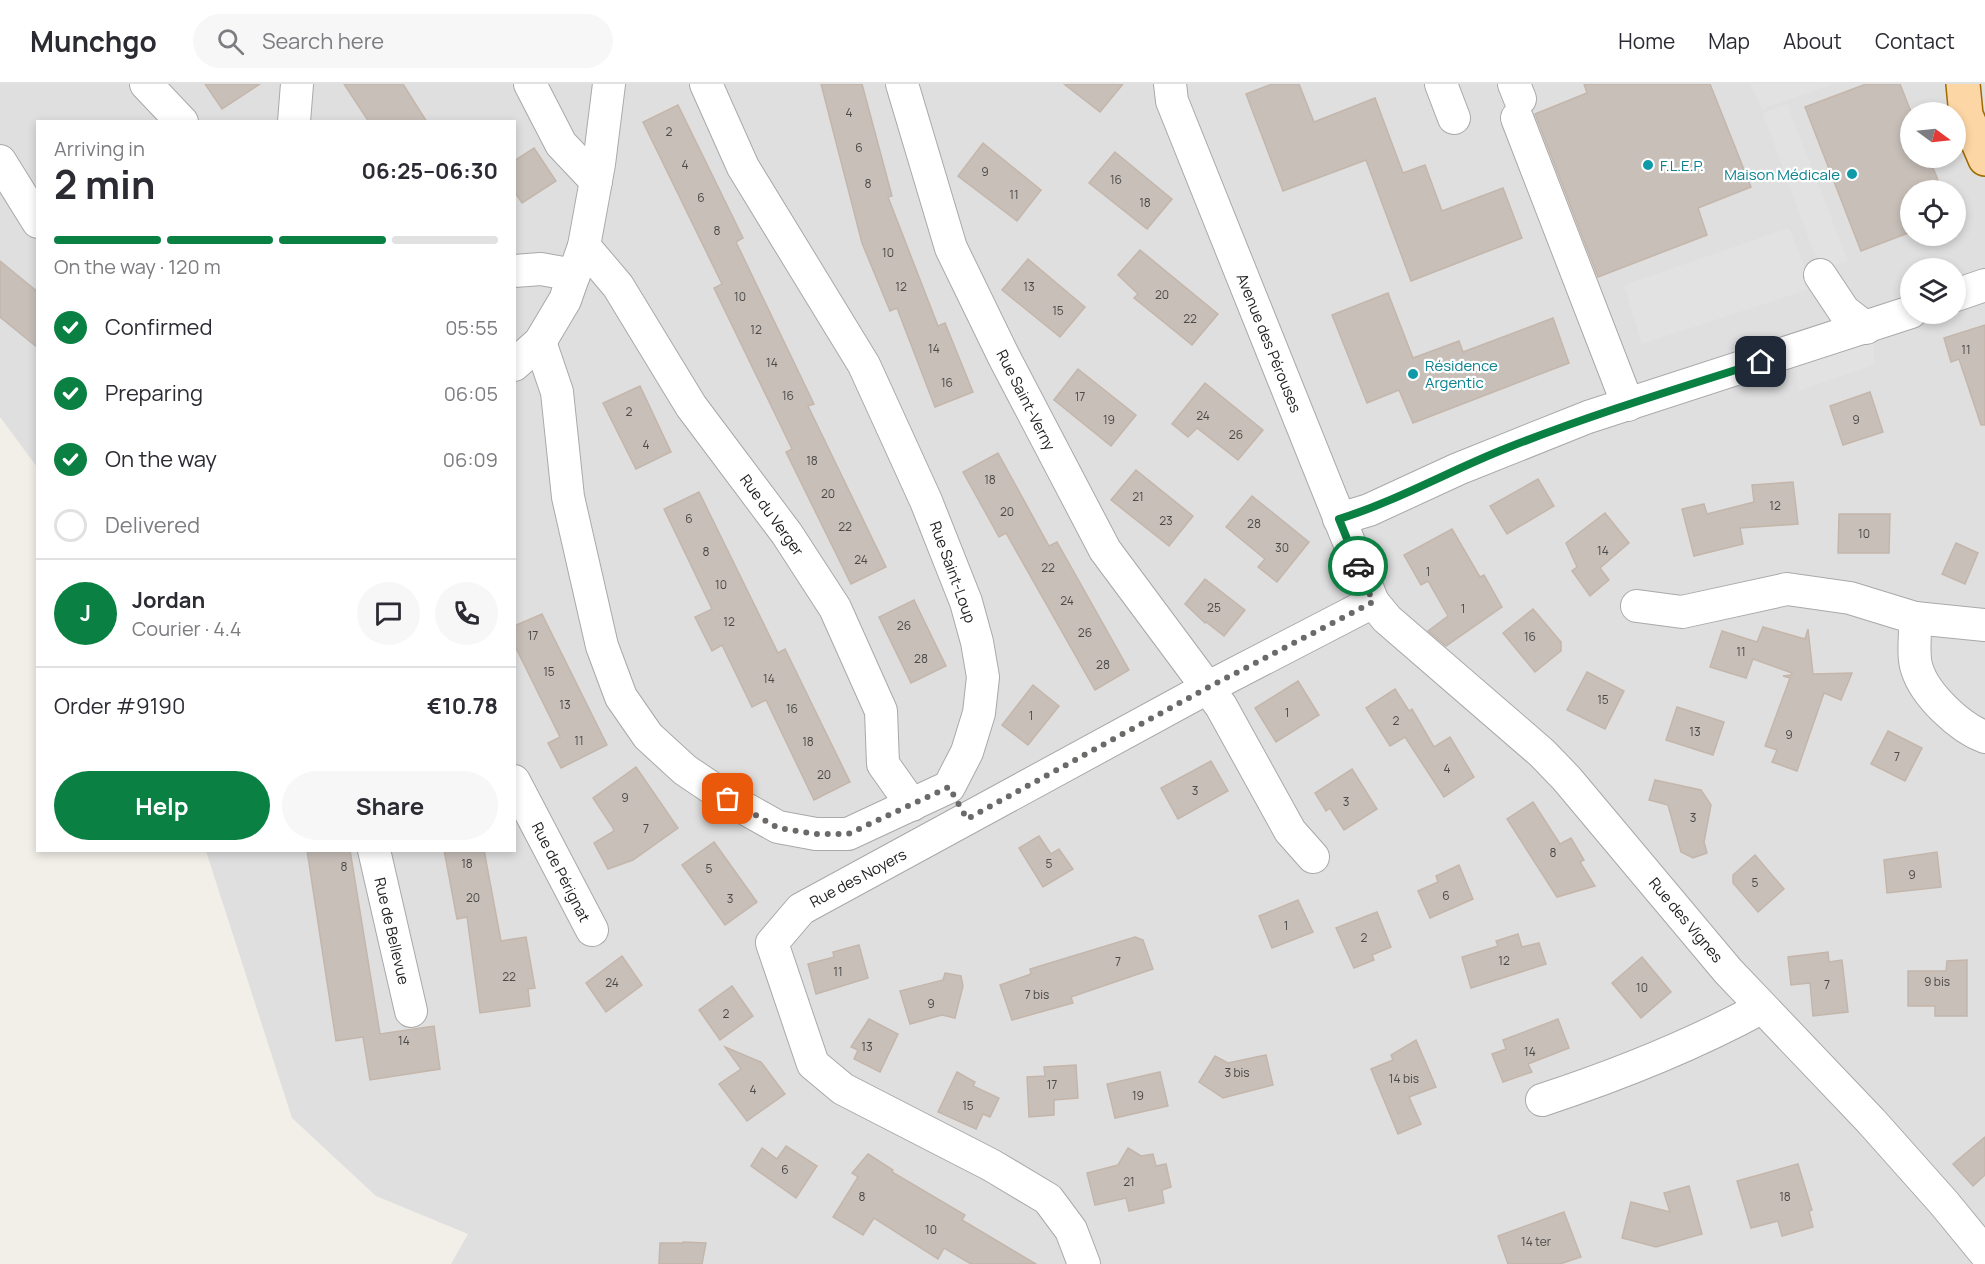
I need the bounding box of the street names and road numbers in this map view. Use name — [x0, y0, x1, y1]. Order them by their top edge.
street label: Avenue des Pérouses — [1231, 270, 1307, 416]
street label: Rue Saint-Verny — [992, 346, 1061, 454]
street label: Rue du Verger — [735, 470, 809, 560]
street label: Rue Saint-Loup — [925, 518, 981, 626]
street label: Rue de Pérignat — [527, 818, 595, 926]
street label: Rue des Noyers — [806, 844, 910, 912]
street label: Rue des Vignes — [1644, 873, 1728, 967]
street label: Rue de Bellevue — [369, 875, 415, 987]

